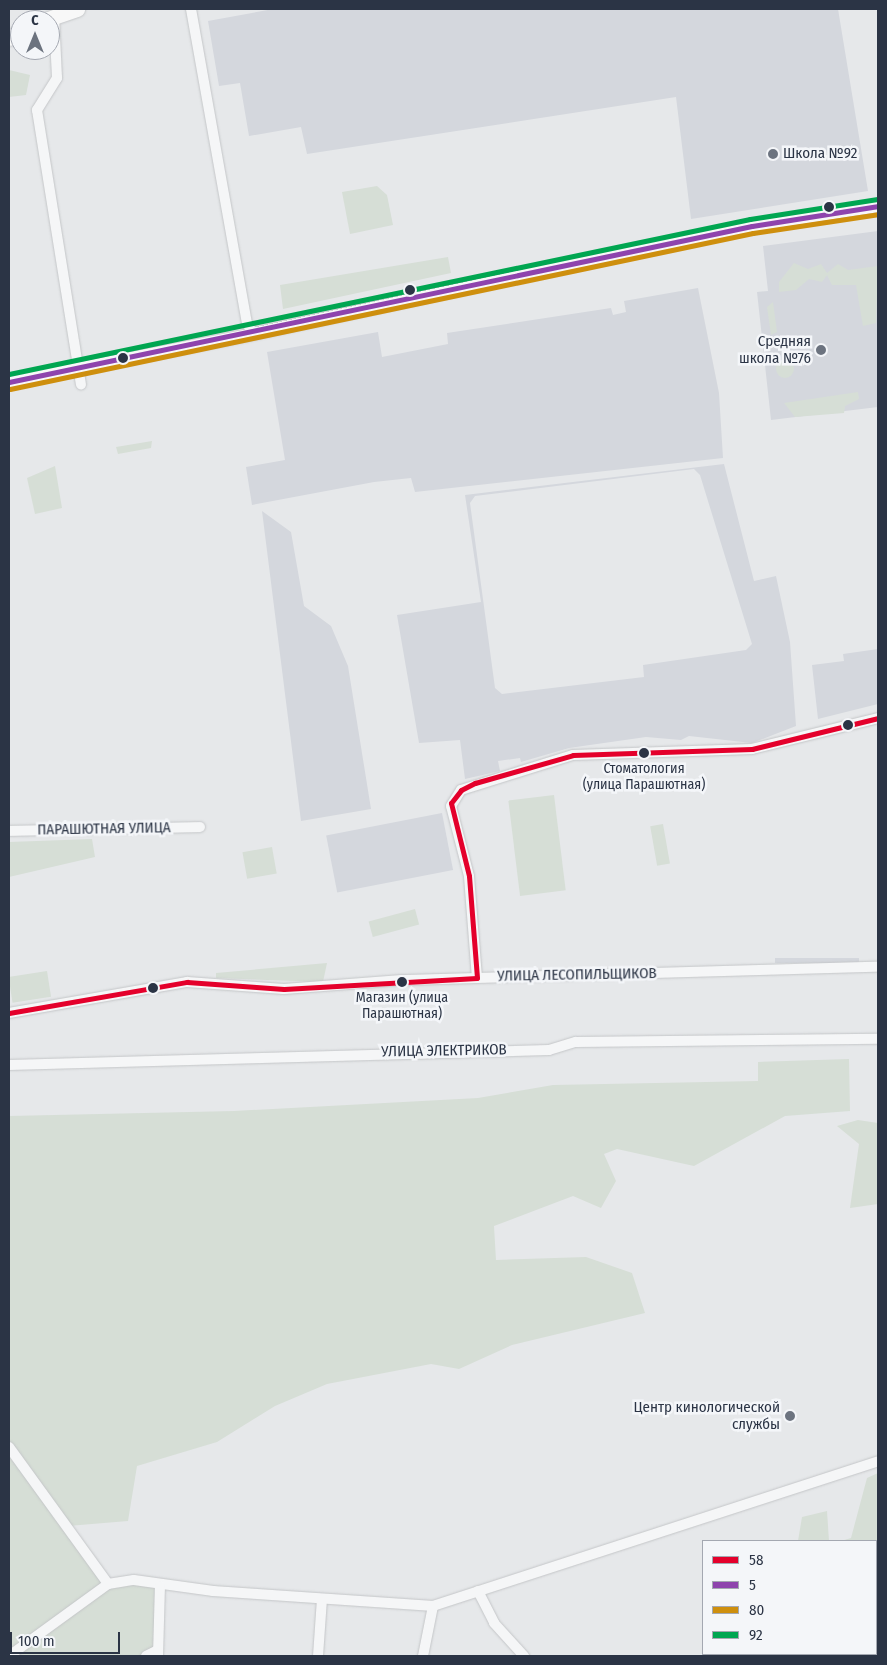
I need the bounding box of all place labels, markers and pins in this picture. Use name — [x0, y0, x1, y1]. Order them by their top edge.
place label: Школа №92 — [783, 145, 857, 163]
marker: Школа №92 — [767, 148, 779, 160]
unlabelled marker — [824, 202, 834, 212]
unlabelled marker — [405, 285, 415, 295]
place label: Средняя школа №76 — [739, 332, 811, 367]
marker: Средняя школа №76 — [815, 344, 827, 356]
unlabelled marker — [118, 353, 128, 363]
unlabelled marker — [843, 720, 853, 730]
marker: Стоматология (улица Парашютная) — [639, 748, 649, 758]
place label: Стоматология (улица Парашютная) — [583, 761, 705, 794]
marker: Магазин (улица Парашютная) — [397, 977, 407, 987]
unlabelled marker — [148, 983, 158, 993]
place label: Магазин (улица Парашютная) — [356, 990, 448, 1022]
place label: Центр кинологической службы — [634, 1398, 780, 1433]
marker: Центр кинологической службы — [784, 1410, 796, 1422]

